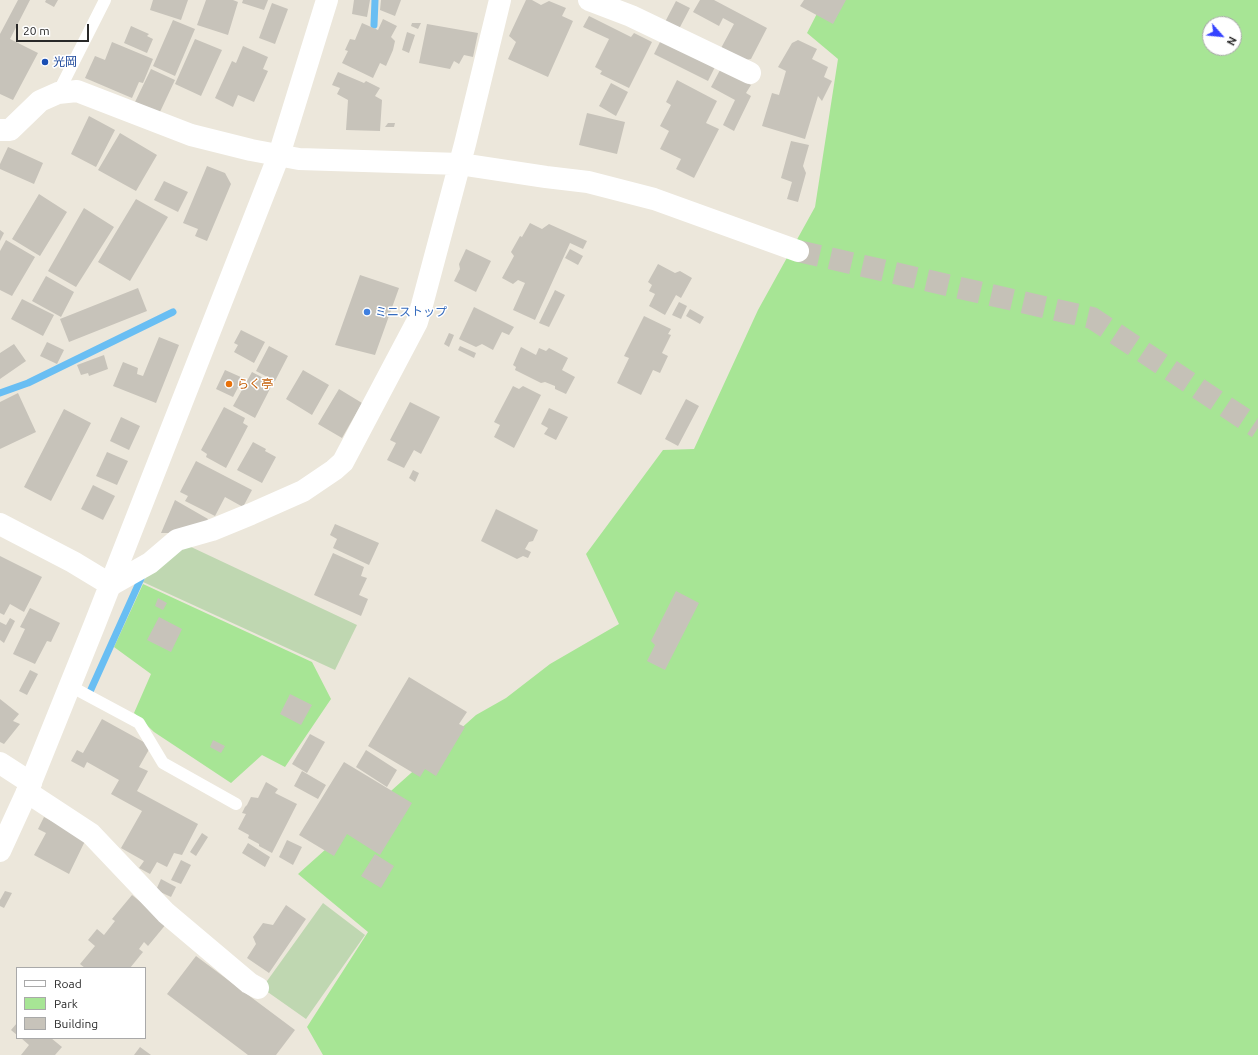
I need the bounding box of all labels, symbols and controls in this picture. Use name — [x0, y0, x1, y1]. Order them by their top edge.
scale bar — [18, 16, 91, 42]
north arrow — [1202, 16, 1242, 56]
text: 20 m — [23, 24, 50, 37]
text: N — [1225, 35, 1239, 47]
place label: 光岡 — [53, 55, 77, 69]
marker: 光岡 — [40, 57, 50, 67]
place label: ミニストップ — [375, 305, 447, 319]
marker: ミニストップ — [362, 307, 372, 317]
place label: らく亭 — [237, 377, 273, 391]
marker: らく亭 — [224, 379, 234, 389]
legend — [16, 967, 146, 1039]
text: Road — [54, 977, 82, 990]
text: Park — [54, 997, 78, 1010]
text: Building — [54, 1017, 98, 1030]

